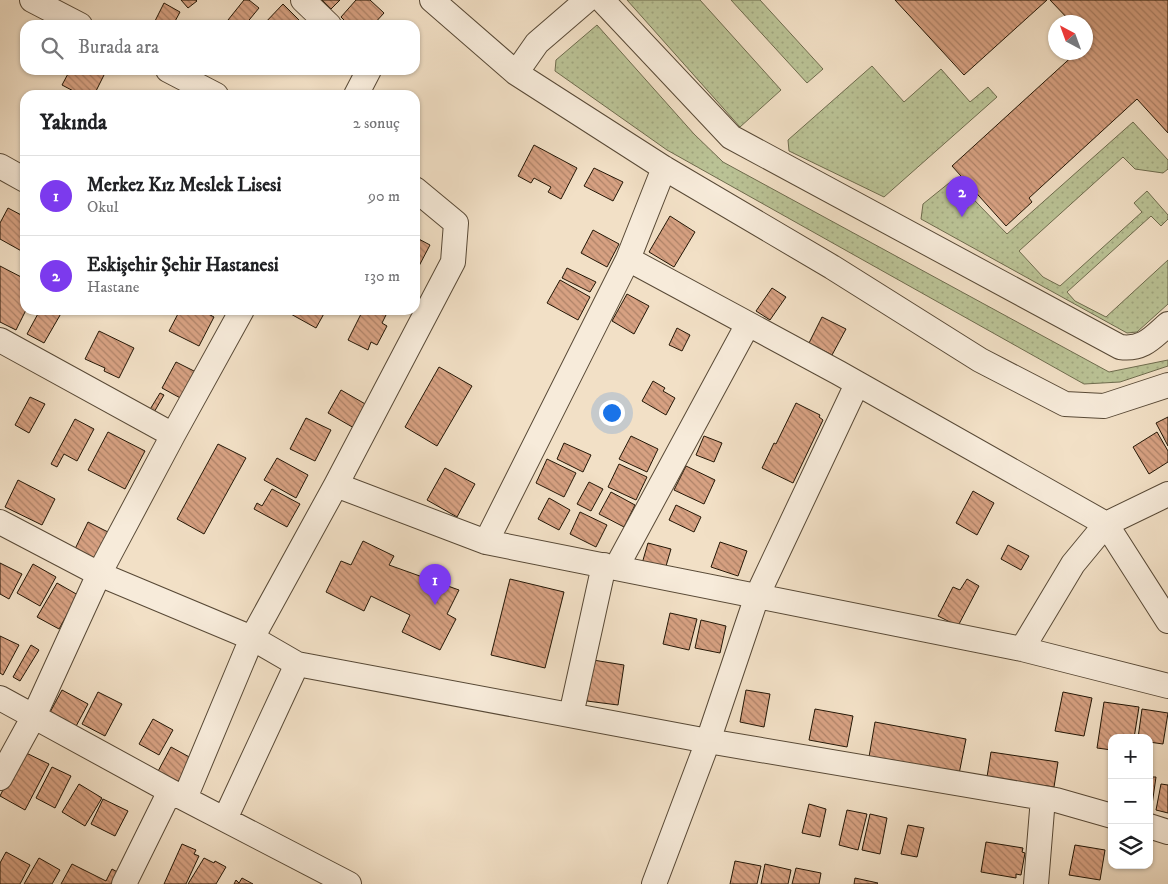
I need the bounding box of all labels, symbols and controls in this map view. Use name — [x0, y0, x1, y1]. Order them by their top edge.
north arrow — [1048, 15, 1093, 60]
search box — [20, 20, 420, 75]
icon: search — [38, 34, 66, 62]
text: Burada ara — [78, 36, 159, 59]
text: Yakında — [40, 110, 107, 136]
text: 2 sonuç — [353, 113, 400, 133]
text: Merkez Kız Meslek Lisesi — [87, 174, 281, 197]
pin: 2 — [946, 176, 978, 217]
text: 1 — [53, 186, 59, 206]
text: 90 m — [368, 186, 400, 206]
text: Okul — [87, 197, 119, 217]
text: Eskişehir Şehir Hastanesi — [87, 254, 279, 277]
text: 2 — [52, 266, 60, 286]
text: 130 m — [364, 266, 400, 286]
text: Hastane — [87, 277, 139, 297]
your location — [599, 400, 625, 426]
pin: 1 — [419, 564, 451, 605]
map controls — [1108, 734, 1153, 869]
button: + — [1108, 734, 1153, 779]
button: − — [1108, 779, 1153, 824]
button: layers — [1108, 824, 1153, 869]

